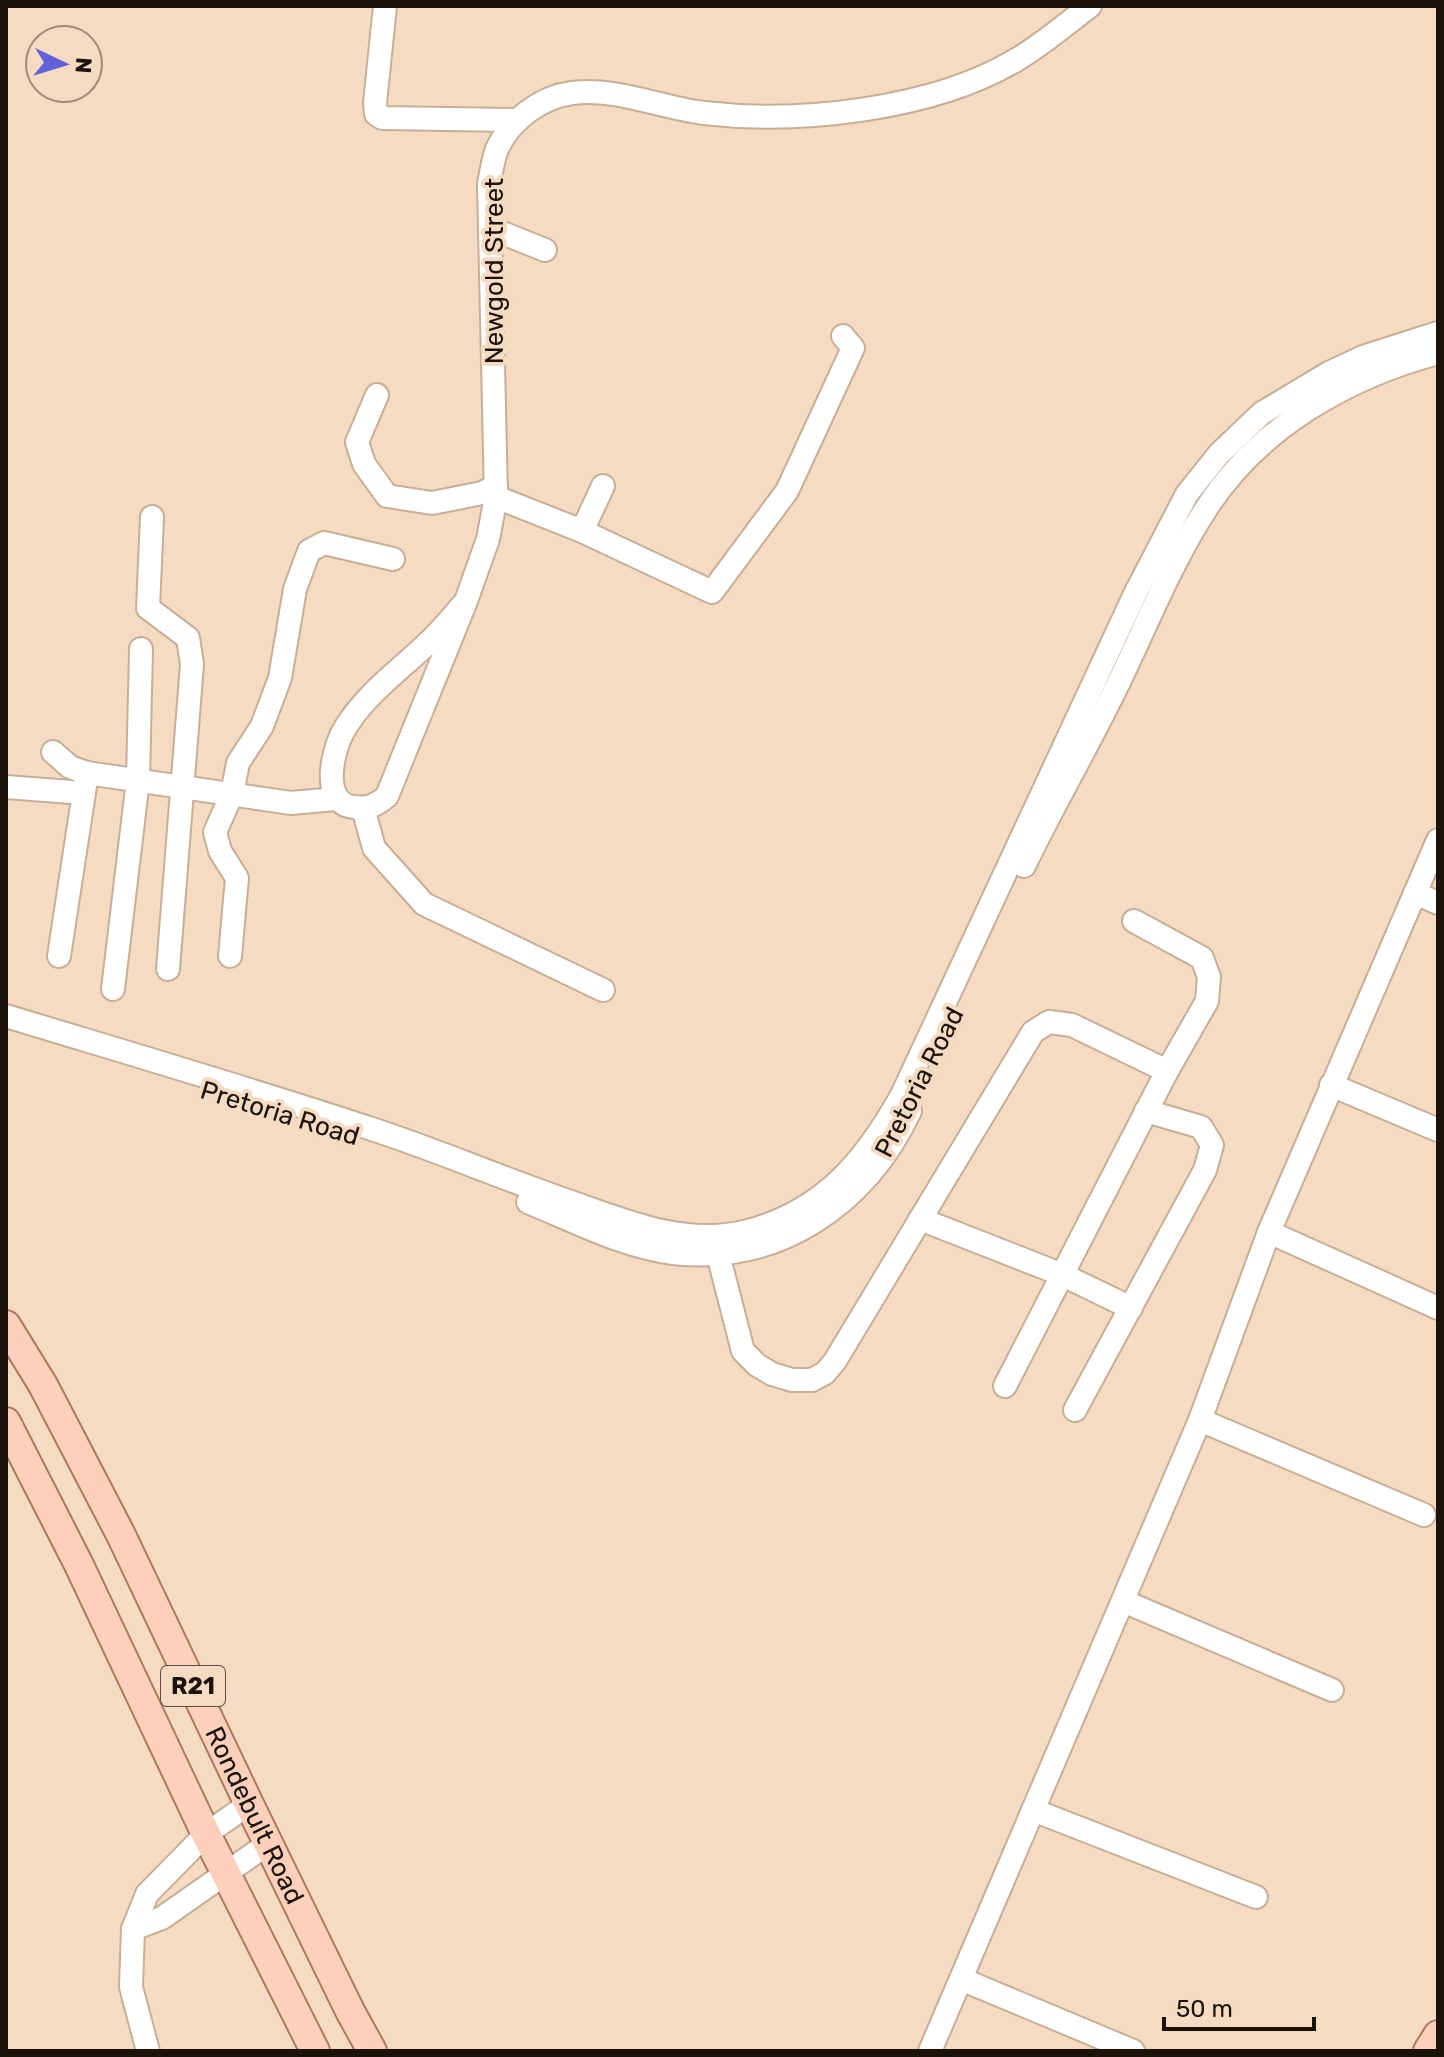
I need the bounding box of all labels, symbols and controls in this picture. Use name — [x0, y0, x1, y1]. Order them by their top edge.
north arrow — [24, 24, 104, 104]
text: N — [69, 57, 97, 74]
street label: Newgold Street — [479, 178, 510, 364]
street label: Pretoria Road — [868, 1002, 971, 1163]
street label: Pretoria Road — [197, 1075, 363, 1152]
road number: R21 — [161, 1666, 225, 1706]
street label: Rondebult Road — [198, 1722, 310, 1909]
scale bar — [1164, 1981, 1314, 2031]
text: 50 m — [1176, 1995, 1233, 2023]

